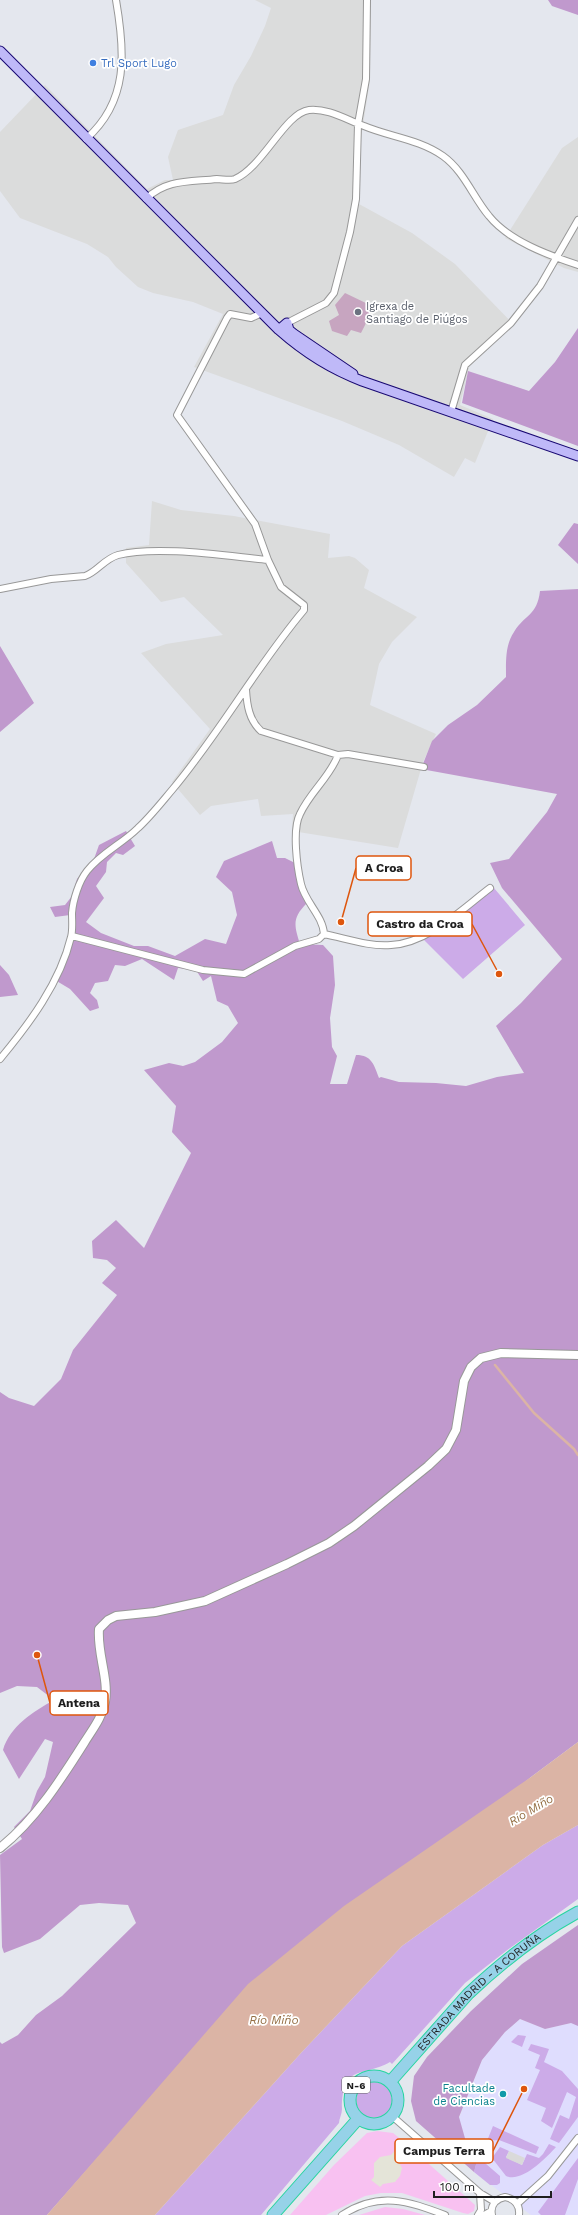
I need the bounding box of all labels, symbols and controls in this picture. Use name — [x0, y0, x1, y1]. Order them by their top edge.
place label: Trl Sport Lugo — [101, 57, 177, 70]
marker: Trl Sport Lugo — [88, 58, 98, 68]
place label: Igrexa de Santiago de Piúgos — [366, 300, 468, 326]
marker: Igrexa de Santiago de Piúgos — [353, 307, 363, 317]
callout: A Croa — [356, 856, 411, 880]
text: A Croa — [365, 861, 403, 875]
callout: Castro da Croa — [368, 912, 472, 936]
text: Castro da Croa — [376, 917, 464, 931]
callout: Antena — [50, 1691, 108, 1715]
text: Antena — [58, 1696, 100, 1710]
water label: Río Miño — [506, 1791, 556, 1829]
street label: ESTRADA MADRID - A CORUÑA — [415, 1931, 543, 2054]
water label: Río Miño — [249, 2013, 299, 2027]
road number: N-6 — [342, 2077, 370, 2093]
place label: Facultade de Ciencias — [433, 2082, 495, 2108]
marker: Facultade de Ciencias — [498, 2089, 508, 2099]
callout: Campus Terra — [395, 2139, 493, 2163]
text: Campus Terra — [403, 2144, 485, 2158]
scale bar — [434, 2173, 551, 2199]
text: 100 m — [440, 2180, 475, 2194]

